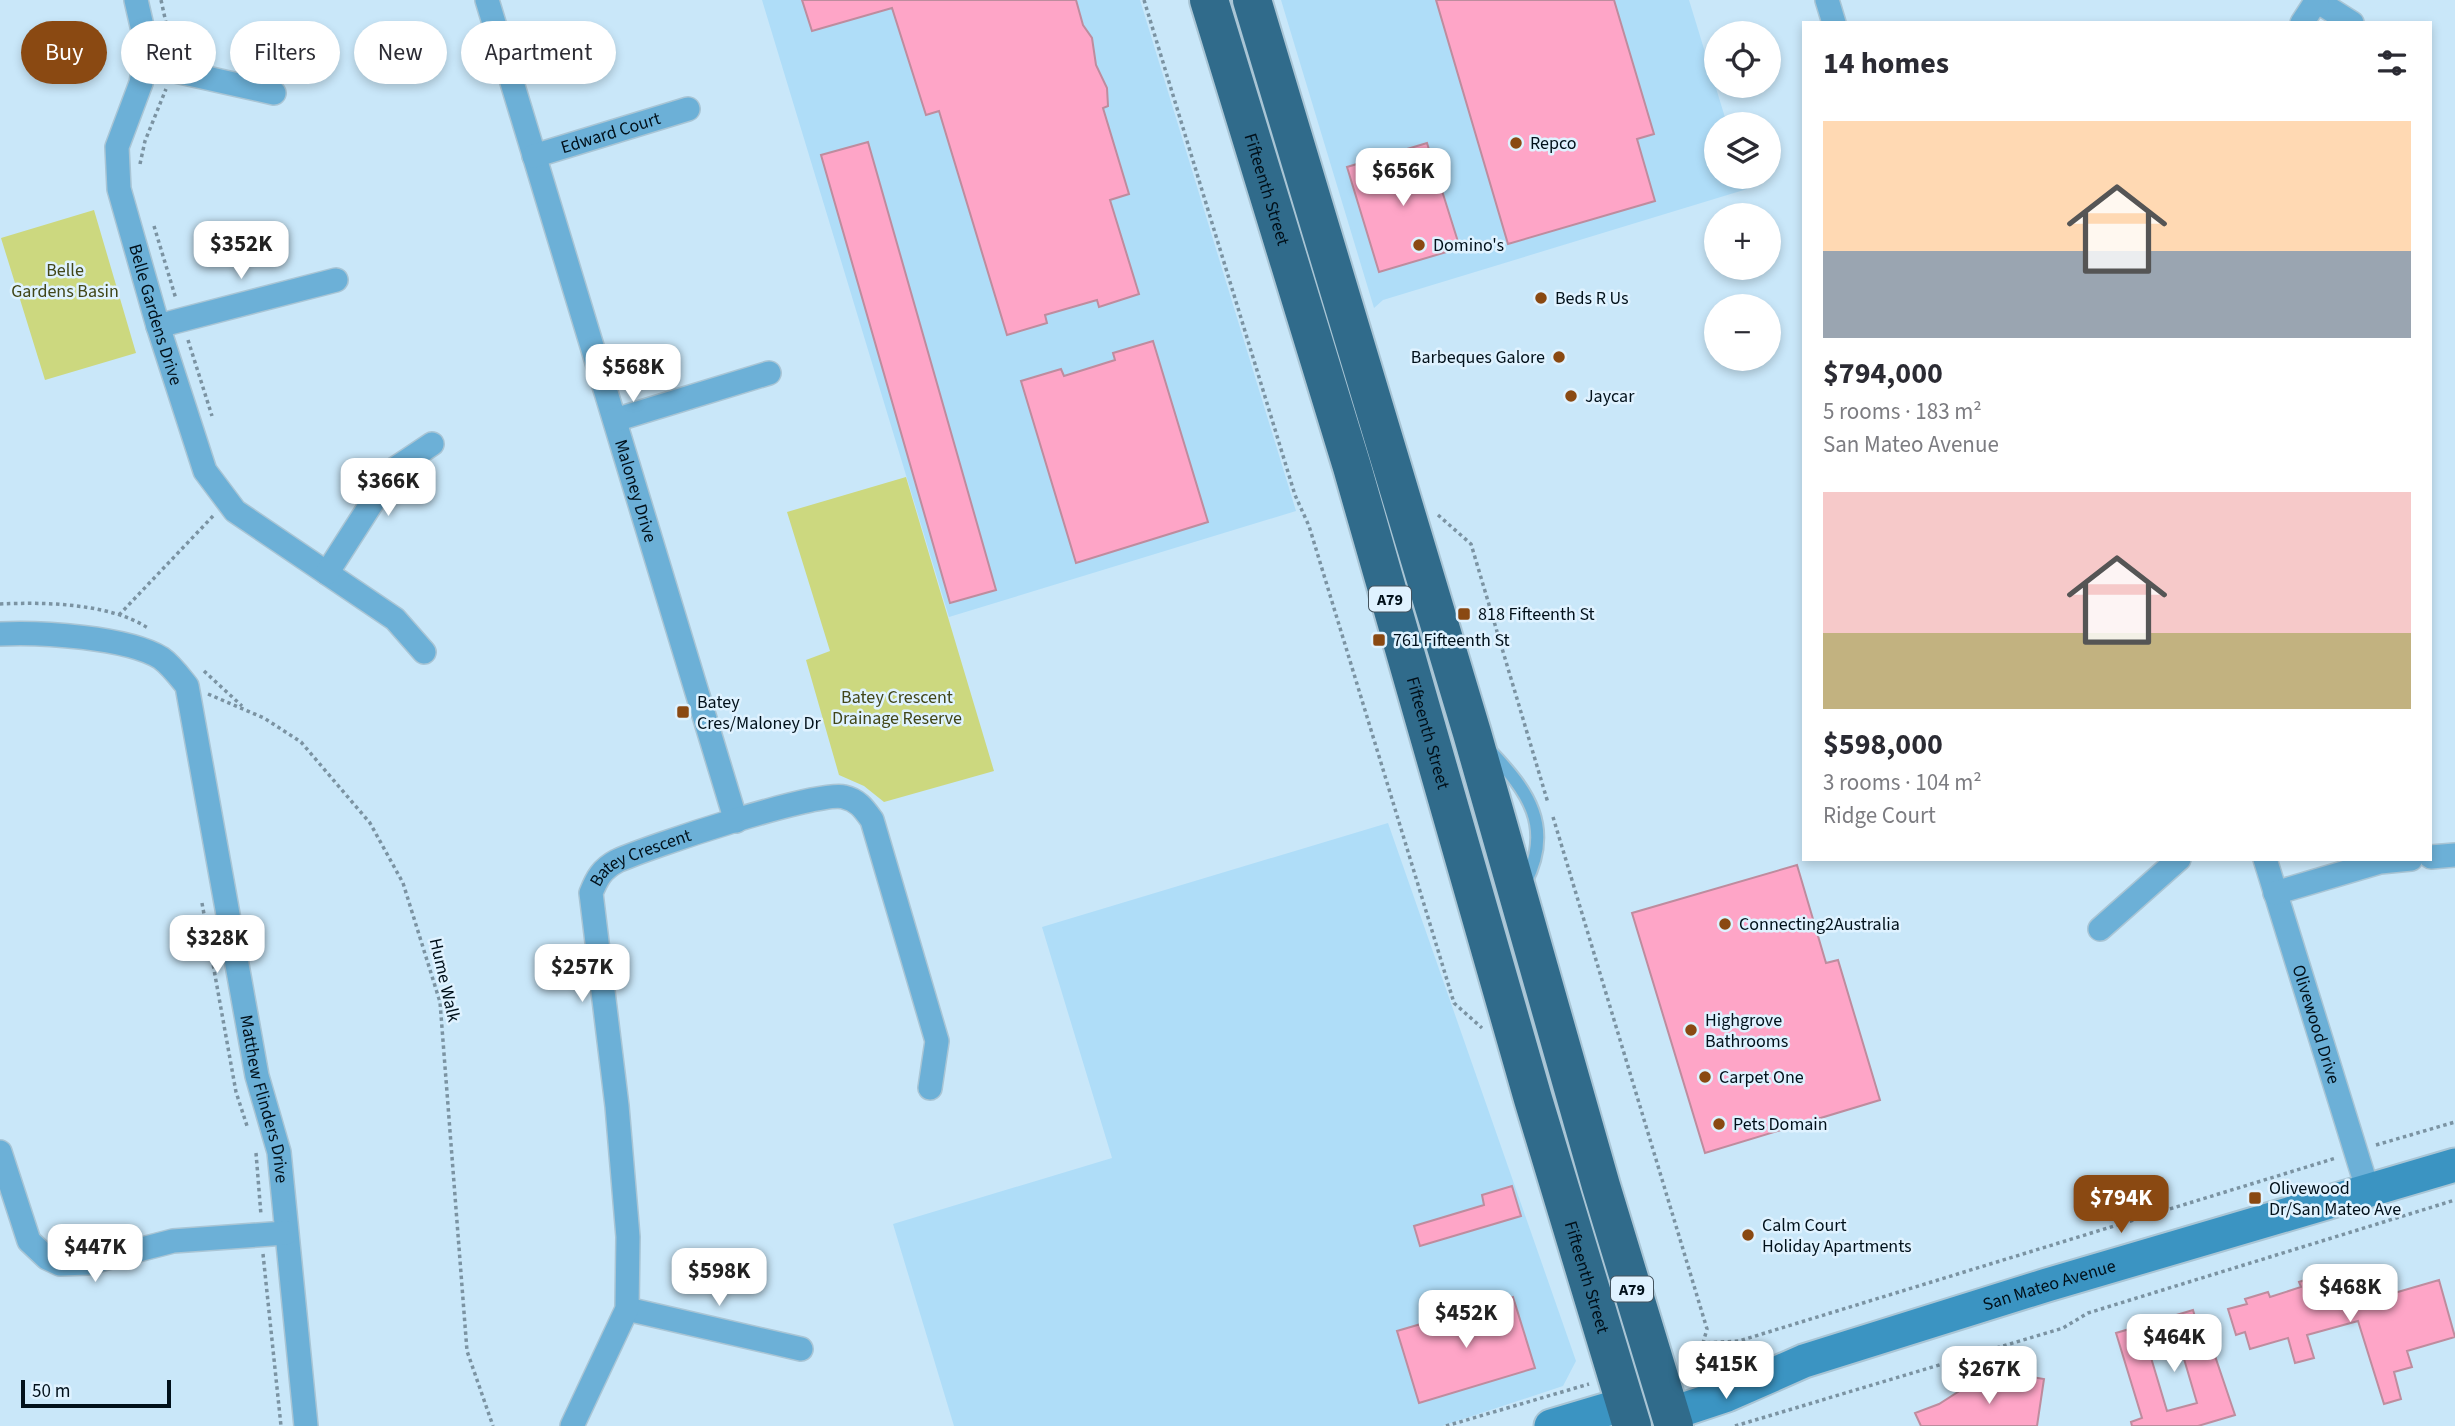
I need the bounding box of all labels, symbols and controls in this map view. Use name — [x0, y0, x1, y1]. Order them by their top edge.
chip: Buy — [21, 21, 107, 84]
chip: Rent — [121, 21, 216, 84]
chip: Filters — [230, 21, 340, 84]
chip: New — [354, 21, 447, 84]
chip: Apartment — [461, 21, 616, 84]
map controls — [1704, 21, 1781, 371]
button: locate — [1704, 21, 1781, 98]
text: 14 homes — [1823, 42, 1949, 85]
icon: filters — [2373, 44, 2411, 82]
street label: Edward Court — [558, 106, 664, 160]
button: layers — [1704, 112, 1781, 189]
street label: Fifteenth Street — [1238, 130, 1295, 249]
place label: Repco — [1530, 131, 1577, 156]
marker: Repco — [1508, 135, 1524, 151]
pin: $656K — [1354, 148, 1452, 208]
text: $656K — [1372, 154, 1434, 187]
icon: home — [2054, 166, 2180, 292]
button: + — [1704, 203, 1781, 280]
pin: $352K — [192, 222, 290, 281]
text: $352K — [210, 227, 272, 260]
place label: Domino's — [1433, 233, 1504, 258]
marker: Domino's — [1411, 237, 1427, 253]
street label: Belle Gardens Drive — [122, 241, 188, 389]
park label: Belle Gardens Basin — [11, 258, 119, 304]
place label: Beds R Us — [1555, 286, 1629, 311]
marker: Beds R Us — [1533, 290, 1549, 306]
button: − — [1704, 294, 1781, 371]
pin: $568K — [584, 344, 682, 404]
place label: Barbeques Galore — [1411, 345, 1545, 370]
marker: Barbeques Galore — [1551, 349, 1567, 365]
text: $568K — [602, 350, 664, 383]
text: $794,000 — [1823, 352, 1943, 395]
place label: Jaycar — [1585, 384, 1635, 409]
marker: Jaycar — [1563, 388, 1579, 404]
text: 5 rooms · 183 m² — [1823, 395, 1982, 428]
text: San Mateo Avenue — [1823, 428, 1999, 461]
street label: Maloney Drive — [608, 436, 663, 546]
pin: $366K — [339, 458, 437, 518]
text: $366K — [357, 464, 419, 497]
icon: home — [2054, 537, 2180, 663]
road number: A79 — [1369, 586, 1411, 612]
place label: 818 Fifteenth St — [1478, 602, 1595, 627]
marker: 818 Fifteenth St — [1456, 606, 1472, 622]
place label: 761 Fifteenth St — [1393, 628, 1510, 653]
marker: 761 Fifteenth St — [1371, 632, 1387, 648]
street label: Fifteenth Street — [1400, 674, 1456, 792]
park label: Batey Crescent Drainage Reserve — [832, 685, 962, 731]
place label: Batey Cres/Maloney Dr — [697, 690, 822, 736]
marker: Batey Cres/Maloney Dr — [675, 704, 691, 720]
text: $598,000 — [1823, 723, 1943, 766]
text: 3 rooms · 104 m² — [1823, 766, 1982, 799]
text: Ridge Court — [1823, 799, 1936, 832]
street label: Batey Crescent — [584, 823, 695, 891]
place label: Connecting2Australia — [1739, 912, 1900, 937]
pin: $328K — [168, 916, 266, 975]
marker: Connecting2Australia — [1717, 916, 1733, 932]
text: $328K — [186, 921, 248, 954]
street label: Hume Walk — [423, 936, 466, 1025]
pin: $257K — [533, 944, 631, 1004]
text: $257K — [551, 950, 613, 983]
street label: Olivewood Drive — [2286, 962, 2346, 1087]
place label: Highgrove Bathrooms — [1705, 1008, 1788, 1054]
street label: Matthew Flinders Drive — [233, 1013, 294, 1184]
marker: Highgrove Bathrooms — [1683, 1022, 1699, 1038]
place label: Carpet One — [1719, 1065, 1804, 1090]
marker: Carpet One — [1697, 1069, 1713, 1085]
place label: Pets Domain — [1733, 1112, 1828, 1137]
marker: Pets Domain — [1711, 1116, 1727, 1132]
pin: $794K — [2072, 1176, 2170, 1235]
place label: Olivewood Dr/San Mateo Ave — [2269, 1176, 2401, 1222]
text: $794K — [2090, 1181, 2152, 1214]
marker: Olivewood Dr/San Mateo Ave — [2247, 1190, 2263, 1206]
place label: Calm Court Holiday Apartments — [1762, 1213, 1912, 1259]
street label: Fifteenth Street — [1558, 1218, 1615, 1337]
pin: $447K — [46, 1224, 144, 1284]
marker: Calm Court Holiday Apartments — [1740, 1227, 1756, 1243]
text: $447K — [64, 1230, 126, 1263]
pin: $598K — [670, 1248, 768, 1308]
street label: San Mateo Avenue — [1980, 1253, 2119, 1317]
text: $598K — [688, 1254, 750, 1287]
pin: $468K — [2301, 1264, 2399, 1324]
text: $468K — [2319, 1270, 2381, 1303]
road number: A79 — [1611, 1276, 1653, 1302]
pin: $452K — [1417, 1290, 1515, 1350]
text: $452K — [1435, 1296, 1497, 1329]
pin: $464K — [2125, 1314, 2223, 1374]
text: $464K — [2143, 1320, 2205, 1353]
pin: $415K — [1677, 1342, 1775, 1401]
pin: $267K — [1940, 1346, 2038, 1406]
text: $415K — [1695, 1347, 1757, 1380]
text: $267K — [1958, 1352, 2020, 1385]
scale bar — [21, 1377, 172, 1409]
text: 50 m — [32, 1378, 70, 1405]

